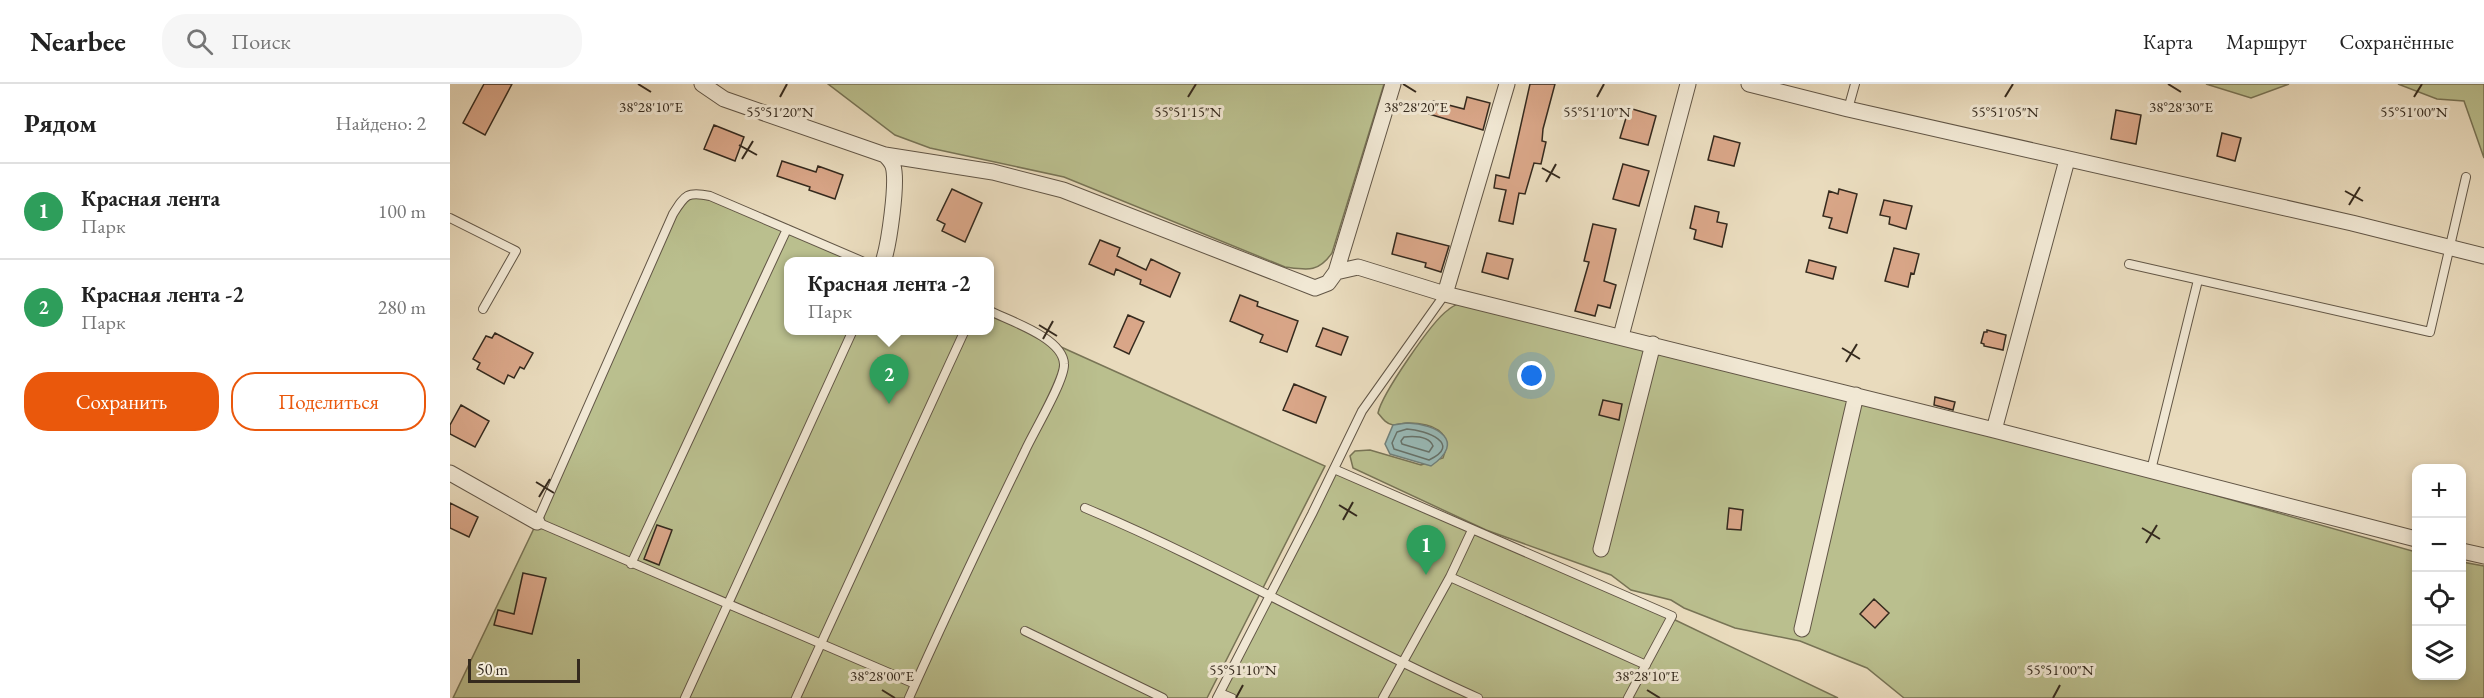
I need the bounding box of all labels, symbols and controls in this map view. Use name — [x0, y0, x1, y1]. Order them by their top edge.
search box — [162, 14, 582, 68]
text: Nearbee — [30, 23, 126, 59]
icon: search — [183, 25, 216, 58]
text: Поиск — [231, 27, 291, 56]
text: Карта — [2143, 28, 2193, 55]
text: Маршрут — [2226, 28, 2307, 55]
text: Сохранённые — [2340, 28, 2454, 55]
text: 38°28'10"E — [619, 97, 684, 116]
text: 38°28'20"E — [1384, 97, 1449, 116]
text: 38°28'30"E — [2149, 97, 2214, 116]
text: 55°51'20"N — [746, 102, 814, 121]
text: 55°51'15"N — [1154, 102, 1222, 121]
text: 55°51'10"N — [1563, 102, 1631, 121]
text: 55°51'05"N — [1971, 102, 2039, 121]
text: 55°51'00"N — [2380, 102, 2448, 121]
text: Рядом — [24, 106, 97, 140]
text: Найдено: 2 — [335, 110, 426, 136]
text: Красная лента — [81, 184, 220, 213]
text: 1 — [38, 198, 49, 224]
text: 100 m — [378, 198, 426, 224]
text: Парк — [81, 213, 125, 239]
popup — [784, 257, 994, 335]
text: Красная лента -2 — [808, 269, 970, 298]
text: Красная лента -2 — [81, 280, 244, 309]
text: 2 — [38, 294, 49, 320]
text: 280 m — [378, 294, 426, 320]
text: Парк — [808, 298, 852, 324]
text: Парк — [81, 309, 125, 335]
pin: 2 — [870, 354, 908, 404]
your location — [1517, 361, 1546, 390]
button: Сохранить — [24, 372, 219, 431]
button: Поделиться — [231, 372, 426, 431]
map controls — [2412, 464, 2466, 680]
button: + — [2412, 464, 2466, 518]
button: − — [2412, 518, 2466, 572]
pin: 1 — [1406, 526, 1446, 575]
button: locate — [2412, 572, 2466, 626]
button: layers — [2412, 626, 2466, 680]
scale bar — [468, 656, 580, 684]
text: 50 m — [477, 659, 508, 680]
text: 55°51'10"N — [1209, 660, 1277, 679]
text: 55°51'00"N — [2026, 660, 2094, 679]
text: 38°28'00"E — [850, 666, 915, 685]
text: 38°28'10"E — [1615, 666, 1680, 685]

